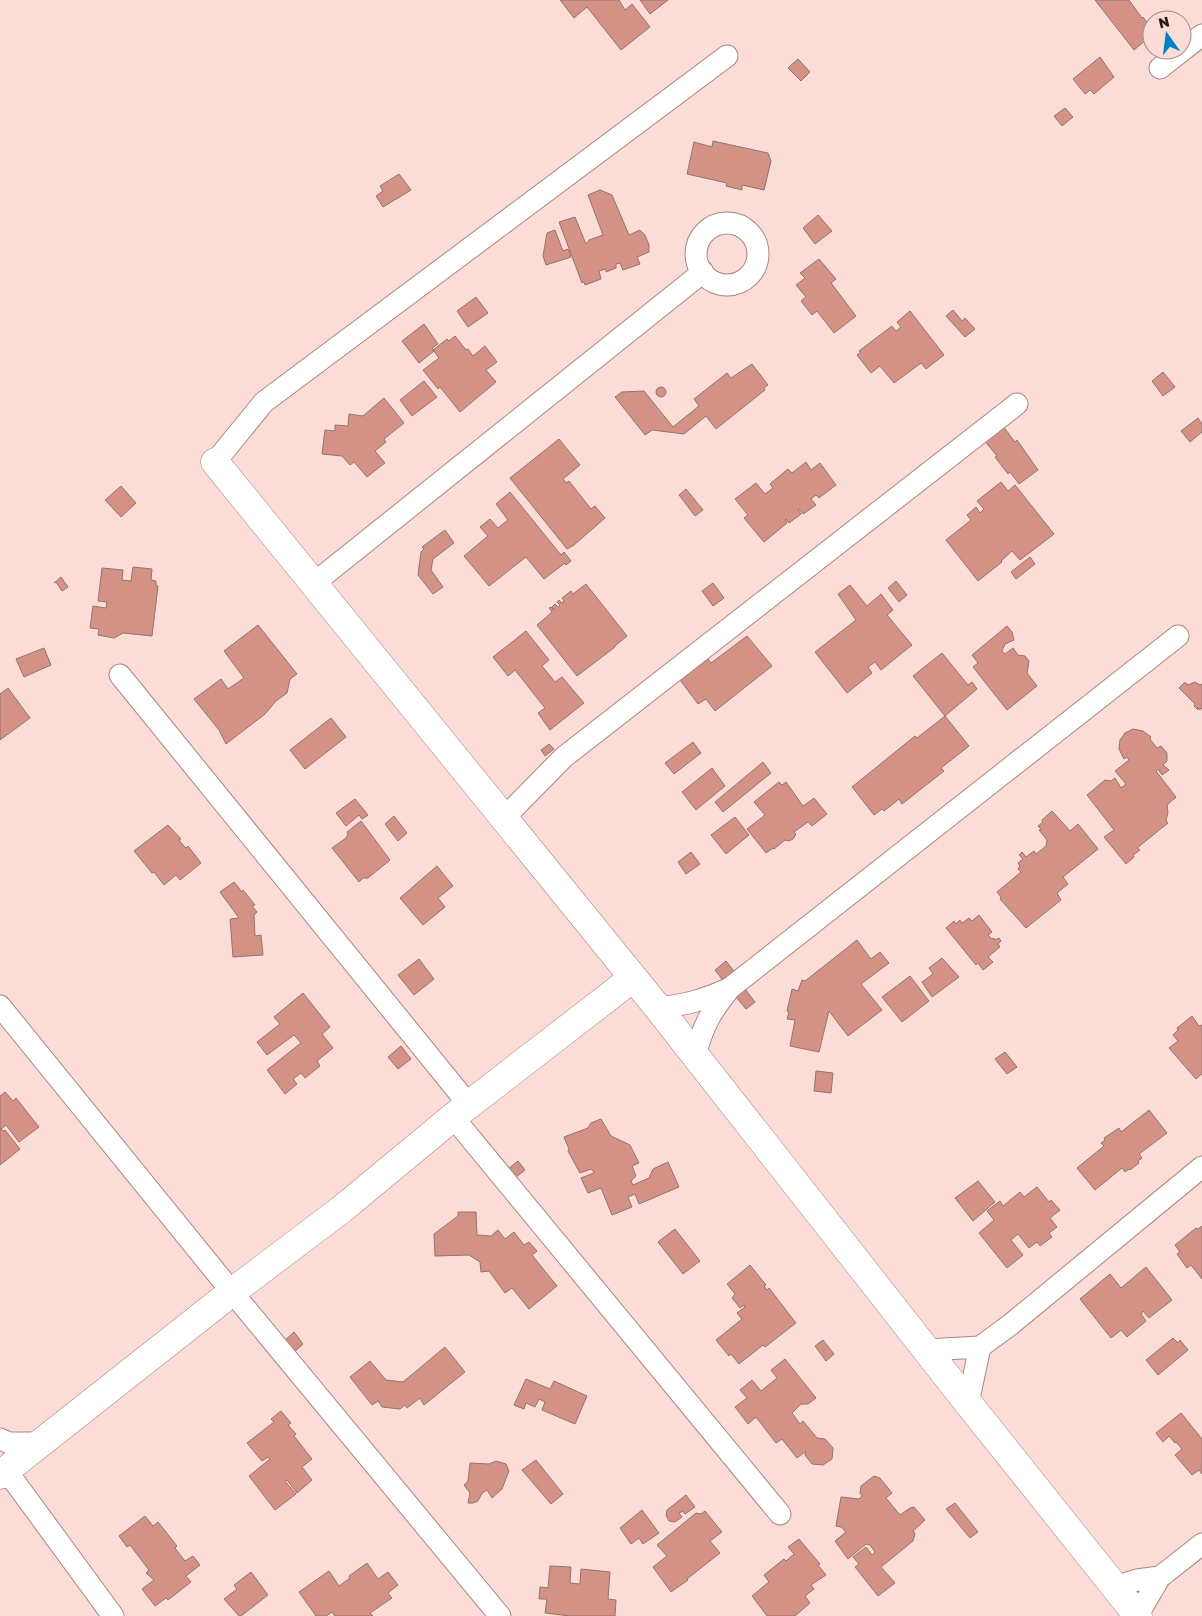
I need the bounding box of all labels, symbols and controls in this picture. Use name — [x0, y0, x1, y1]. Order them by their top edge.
north arrow — [1142, 10, 1192, 60]
text: N — [1157, 12, 1171, 31]

